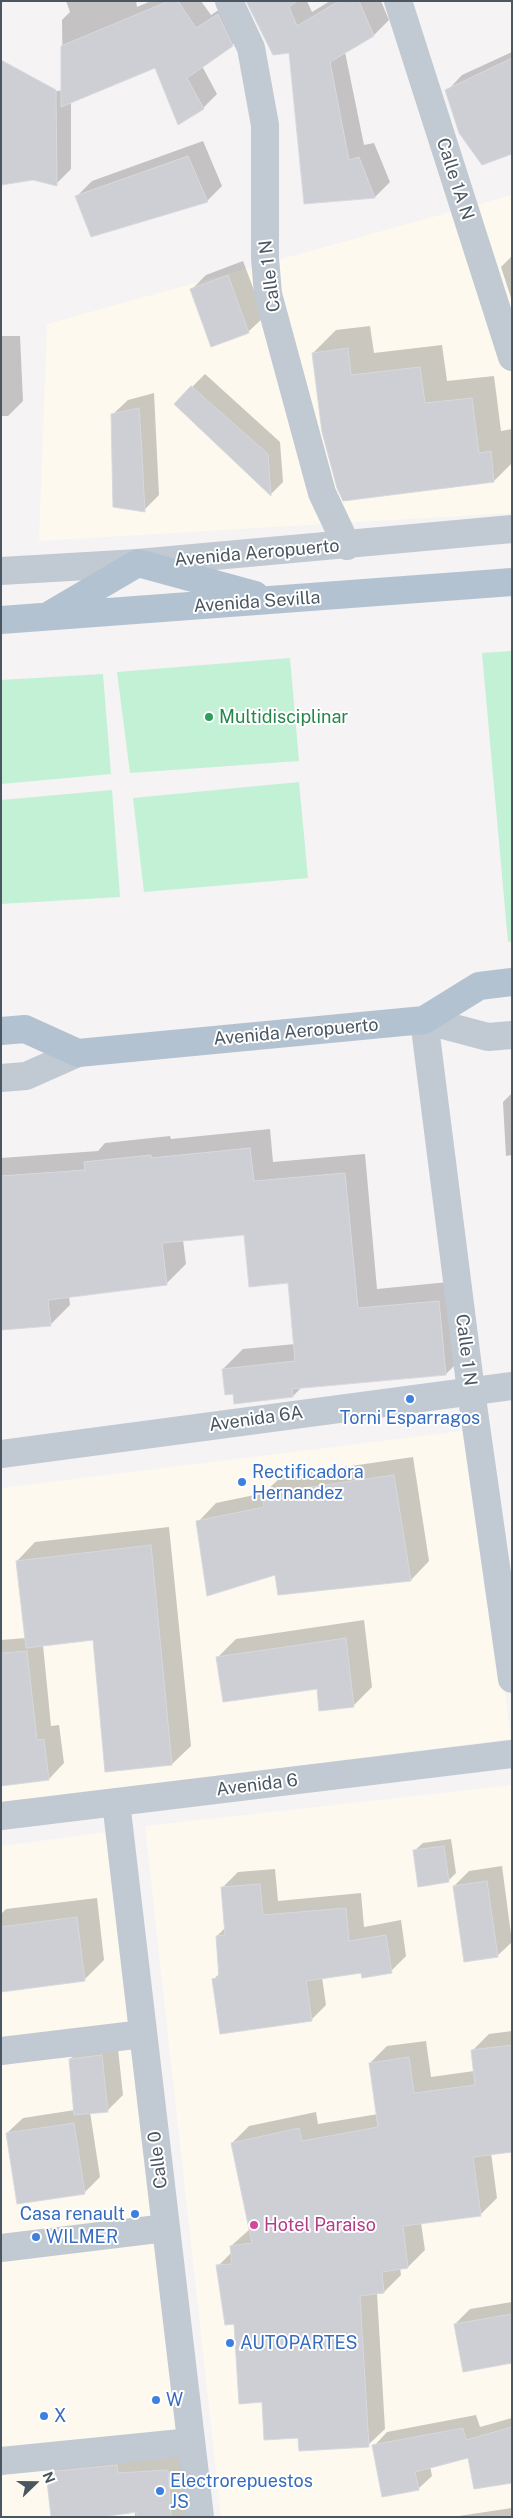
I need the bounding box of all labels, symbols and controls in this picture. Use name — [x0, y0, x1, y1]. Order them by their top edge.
street label: Calle 1A N — [432, 135, 478, 223]
street label: Calle 1 N — [255, 239, 285, 313]
street label: Avenida Aeropuerto — [174, 535, 340, 571]
street label: Avenida Sevilla — [193, 587, 321, 617]
place label: Multidisciplinar — [219, 706, 348, 728]
marker: Multidisciplinar — [203, 711, 215, 723]
street label: Avenida Aeropuerto — [213, 1014, 379, 1050]
street label: Calle 1 N — [451, 1313, 481, 1387]
marker: Torni Esparragos — [404, 1393, 416, 1405]
street label: Avenida 6A — [208, 1402, 304, 1436]
place label: Torni Esparragos — [340, 1407, 480, 1429]
place label: Rectificadora Hernandez — [252, 1461, 364, 1504]
marker: Rectificadora Hernandez — [236, 1476, 248, 1488]
street label: Avenida 6 — [215, 1769, 299, 1801]
street label: Calle 0 — [144, 2130, 172, 2190]
place label: Casa renault — [20, 2203, 125, 2225]
marker: Casa renault — [129, 2208, 141, 2220]
place label: Hotel Paraiso — [264, 2214, 376, 2236]
marker: Hotel Paraiso — [248, 2219, 260, 2231]
place label: WILMER — [46, 2226, 118, 2248]
marker: WILMER — [30, 2231, 42, 2243]
place label: AUTOPARTES — [240, 2332, 358, 2354]
marker: AUTOPARTES — [224, 2337, 236, 2349]
place label: W — [166, 2389, 183, 2411]
marker: W — [150, 2394, 162, 2406]
place label: X — [54, 2405, 66, 2427]
marker: X — [38, 2410, 50, 2422]
north arrow — [10, 2458, 60, 2508]
text: N — [39, 2469, 58, 2485]
place label: Electrorepuestos JS — [170, 2470, 313, 2512]
marker: Electrorepuestos JS — [154, 2485, 166, 2497]

